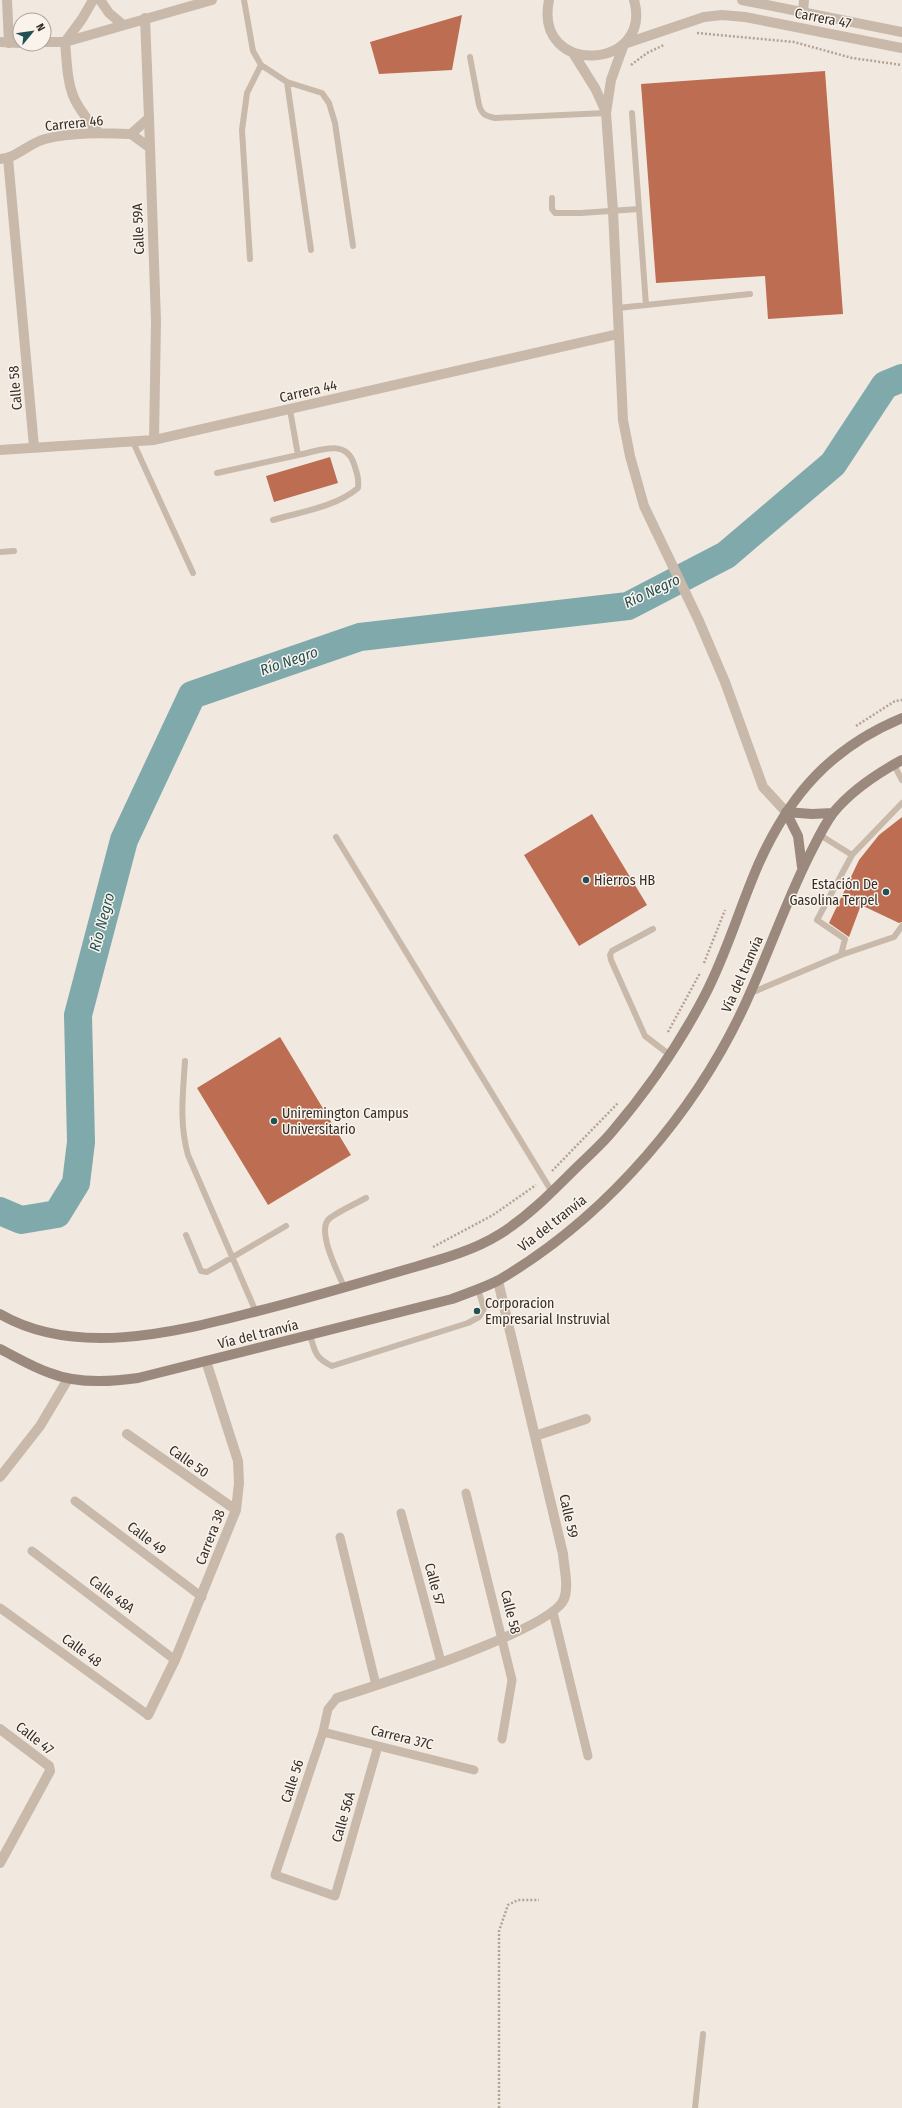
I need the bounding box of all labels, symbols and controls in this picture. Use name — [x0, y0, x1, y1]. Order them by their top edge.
street label: Carrera 47 — [793, 5, 853, 32]
north arrow — [12, 12, 52, 52]
text: N — [33, 21, 48, 33]
street label: Carrera 46 — [44, 112, 104, 135]
street label: Calle 59A — [129, 202, 148, 255]
street label: Calle 58 — [5, 365, 26, 411]
street label: Carrera 44 — [278, 377, 339, 406]
water label: Río Negro — [621, 570, 683, 612]
water label: Río Negro — [258, 643, 320, 679]
place label: Hierros HB — [594, 872, 655, 889]
marker: Hierros HB — [581, 875, 591, 885]
place label: Estación De Gasolina Terpel — [790, 876, 878, 909]
marker: Estación De Gasolina Terpel — [881, 887, 891, 897]
water label: Río Negro — [86, 891, 118, 953]
street label: Vía del tranvía — [718, 933, 767, 1015]
place label: Uniremington Campus Universitario — [282, 1105, 409, 1138]
marker: Uniremington Campus Universitario — [269, 1116, 279, 1126]
street label: Vía del tranvía — [515, 1191, 590, 1255]
place label: Corporacion Empresarial Instruvial — [485, 1295, 610, 1328]
marker: Corporacion Empresarial Instruvial — [472, 1306, 482, 1316]
street label: Vía del tranvía — [216, 1316, 300, 1353]
street label: Calle 50 — [165, 1442, 212, 1481]
street label: Calle 59 — [555, 1493, 582, 1540]
street label: Carrera 38 — [192, 1507, 229, 1567]
street label: Calle 49 — [124, 1518, 170, 1559]
street label: Calle 57 — [421, 1561, 448, 1607]
street label: Calle 48A — [86, 1572, 138, 1617]
street label: Calle 58 — [497, 1588, 524, 1636]
street label: Calle 48 — [59, 1630, 105, 1671]
street label: Calle 47 — [12, 1718, 57, 1759]
street label: Carrera 37C — [369, 1722, 435, 1753]
street label: Calle 56 — [278, 1757, 307, 1805]
street label: Calle 56A — [328, 1789, 359, 1844]

